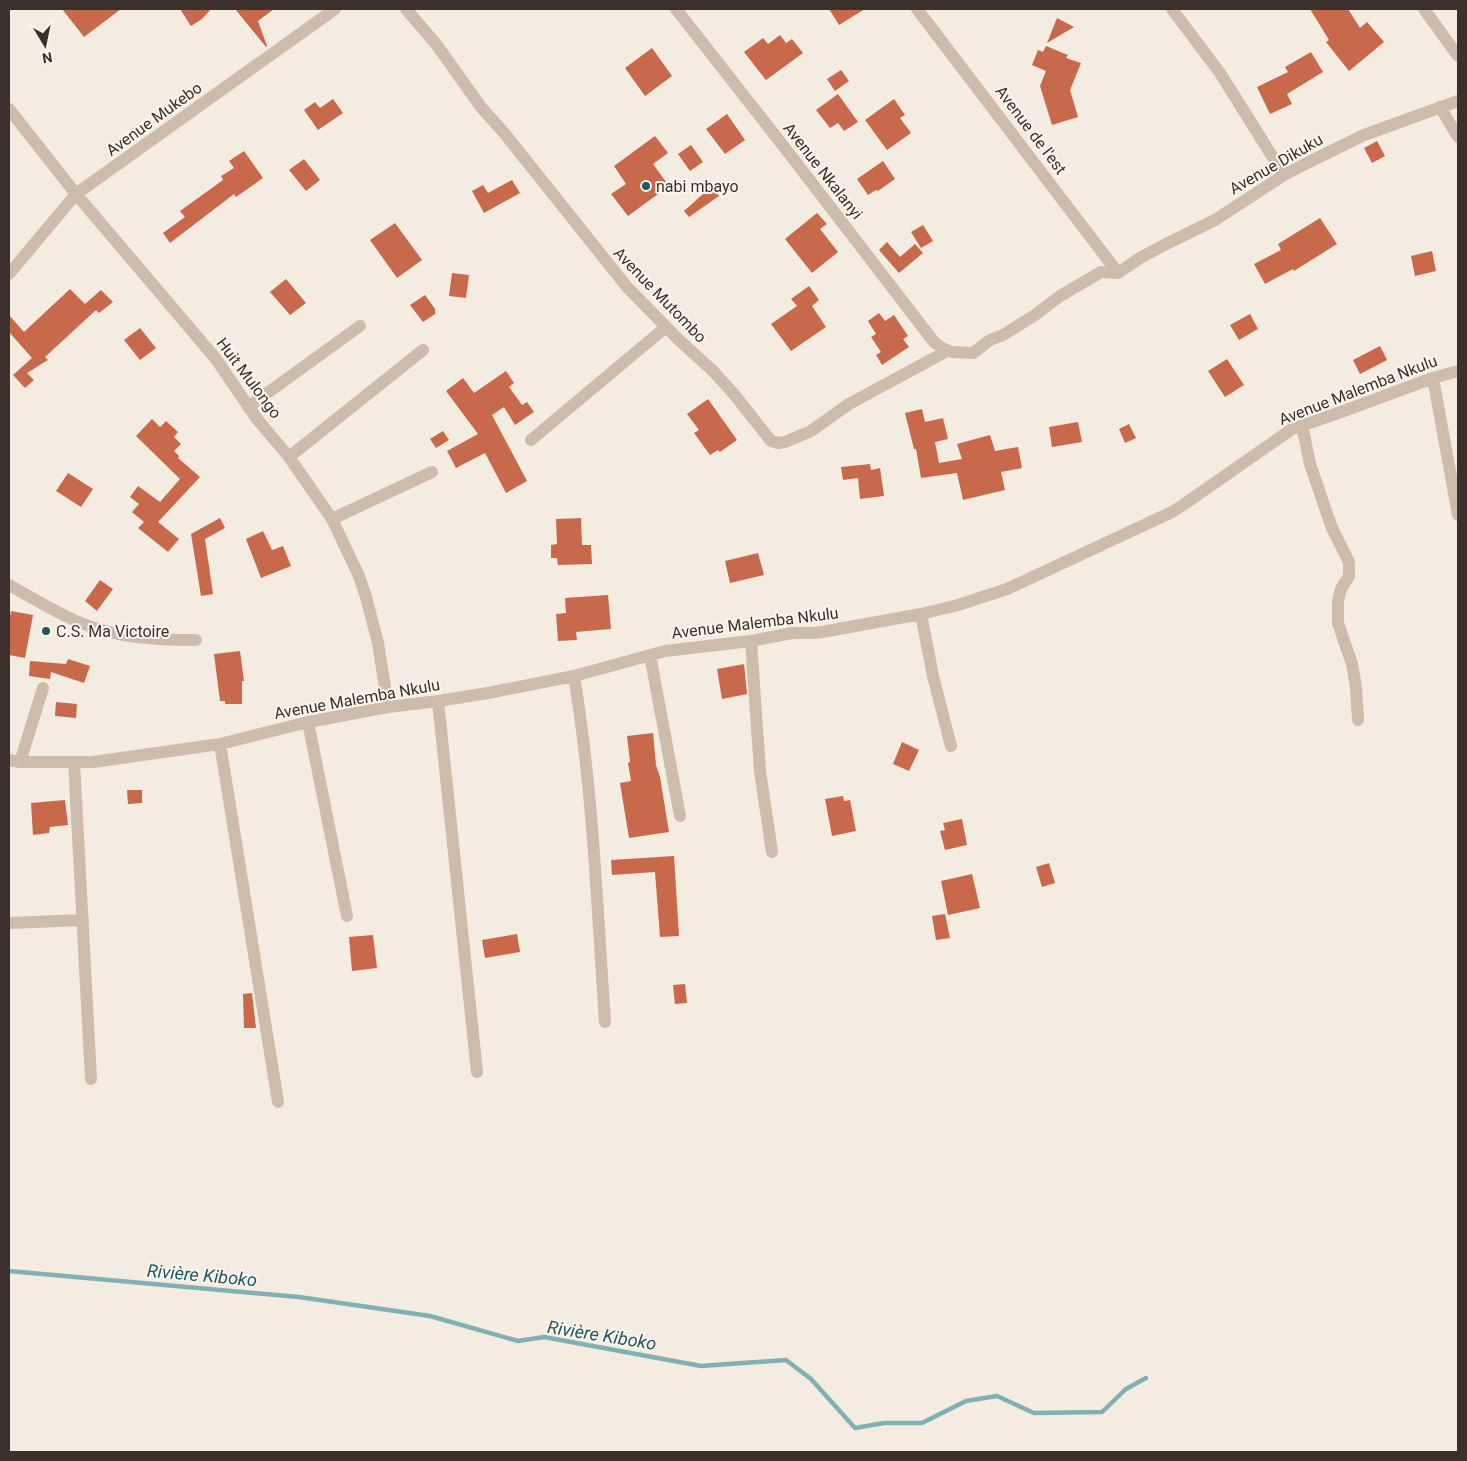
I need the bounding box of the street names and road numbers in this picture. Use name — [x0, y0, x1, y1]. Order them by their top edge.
street label: Avenue Mukebo — [102, 78, 206, 160]
street label: Avenue de l'est — [992, 82, 1070, 178]
street label: Avenue Nkalanyi — [779, 119, 867, 223]
street label: Avenue Dikuku — [1226, 130, 1326, 198]
street label: Avenue Mutombo — [610, 243, 710, 347]
street label: Huit Mulongo — [213, 334, 285, 422]
street label: Avenue Malemba Nkulu — [1276, 351, 1440, 429]
street label: Avenue Malemba Nkulu — [670, 603, 840, 643]
street label: Avenue Malemba Nkulu — [273, 675, 441, 723]

